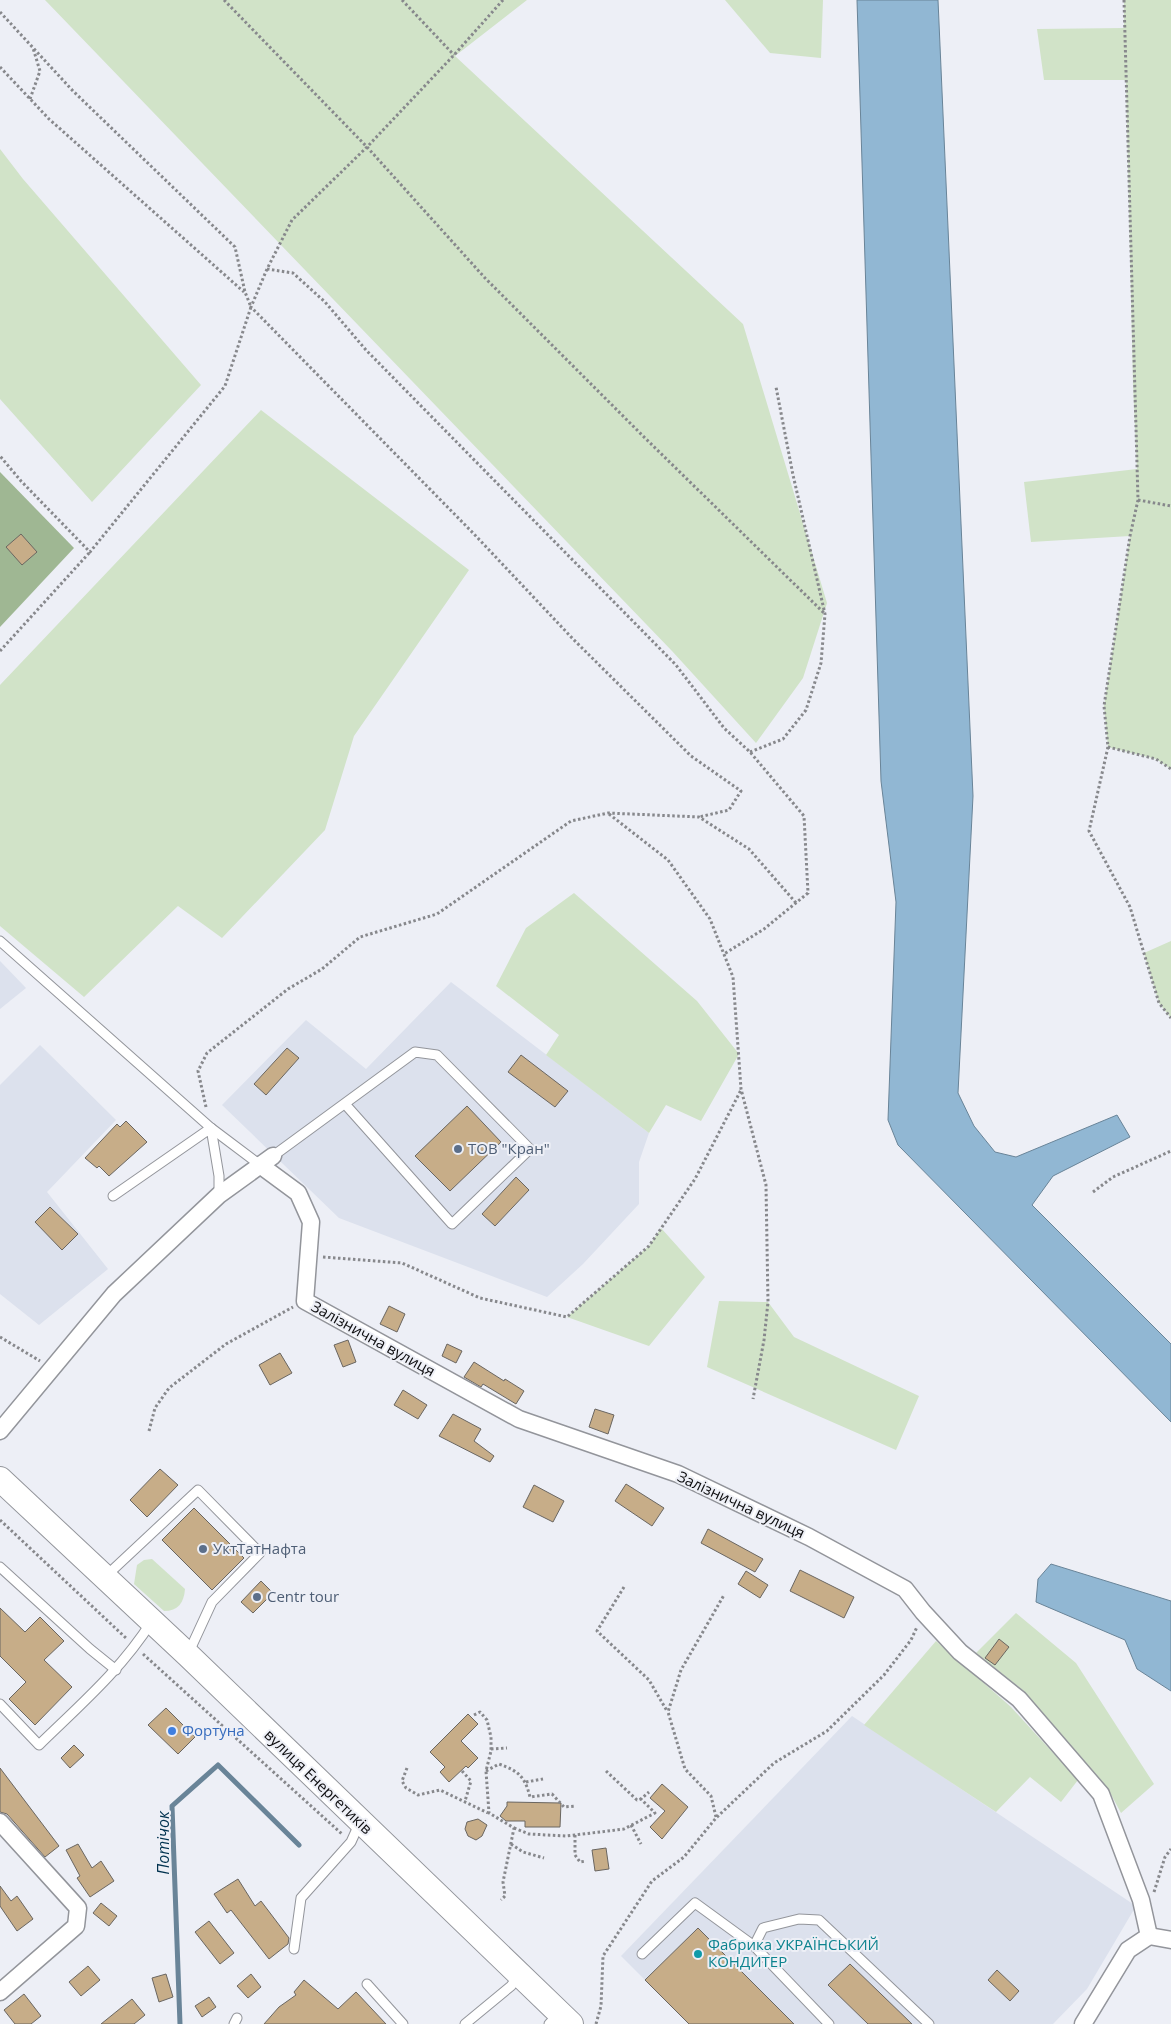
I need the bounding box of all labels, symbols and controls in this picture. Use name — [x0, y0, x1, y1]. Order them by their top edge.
place label: ТОВ "Кран" — [468, 1138, 550, 1158]
marker: ТОВ "Кран" — [452, 1143, 464, 1155]
street label: Залізнична вулиця — [308, 1296, 439, 1380]
street label: Залізнична вулиця — [674, 1466, 808, 1542]
place label: УктТатНафта — [213, 1538, 306, 1558]
marker: УктТатНафта — [197, 1543, 209, 1555]
place label: Centr tour — [267, 1586, 339, 1606]
marker: Centr tour — [251, 1591, 263, 1603]
place label: Фортуна — [182, 1720, 245, 1740]
street label: вулиця Енергетиків — [260, 1724, 377, 1838]
marker: Фортуна — [166, 1725, 178, 1737]
water label: Потічок — [152, 1810, 174, 1875]
place label: Фабрика УКРАЇНСЬКИЙ КОНДИТЕР — [708, 1934, 879, 1971]
marker: Фабрика УКРАЇНСЬКИЙ КОНДИТЕР — [692, 1948, 704, 1960]

